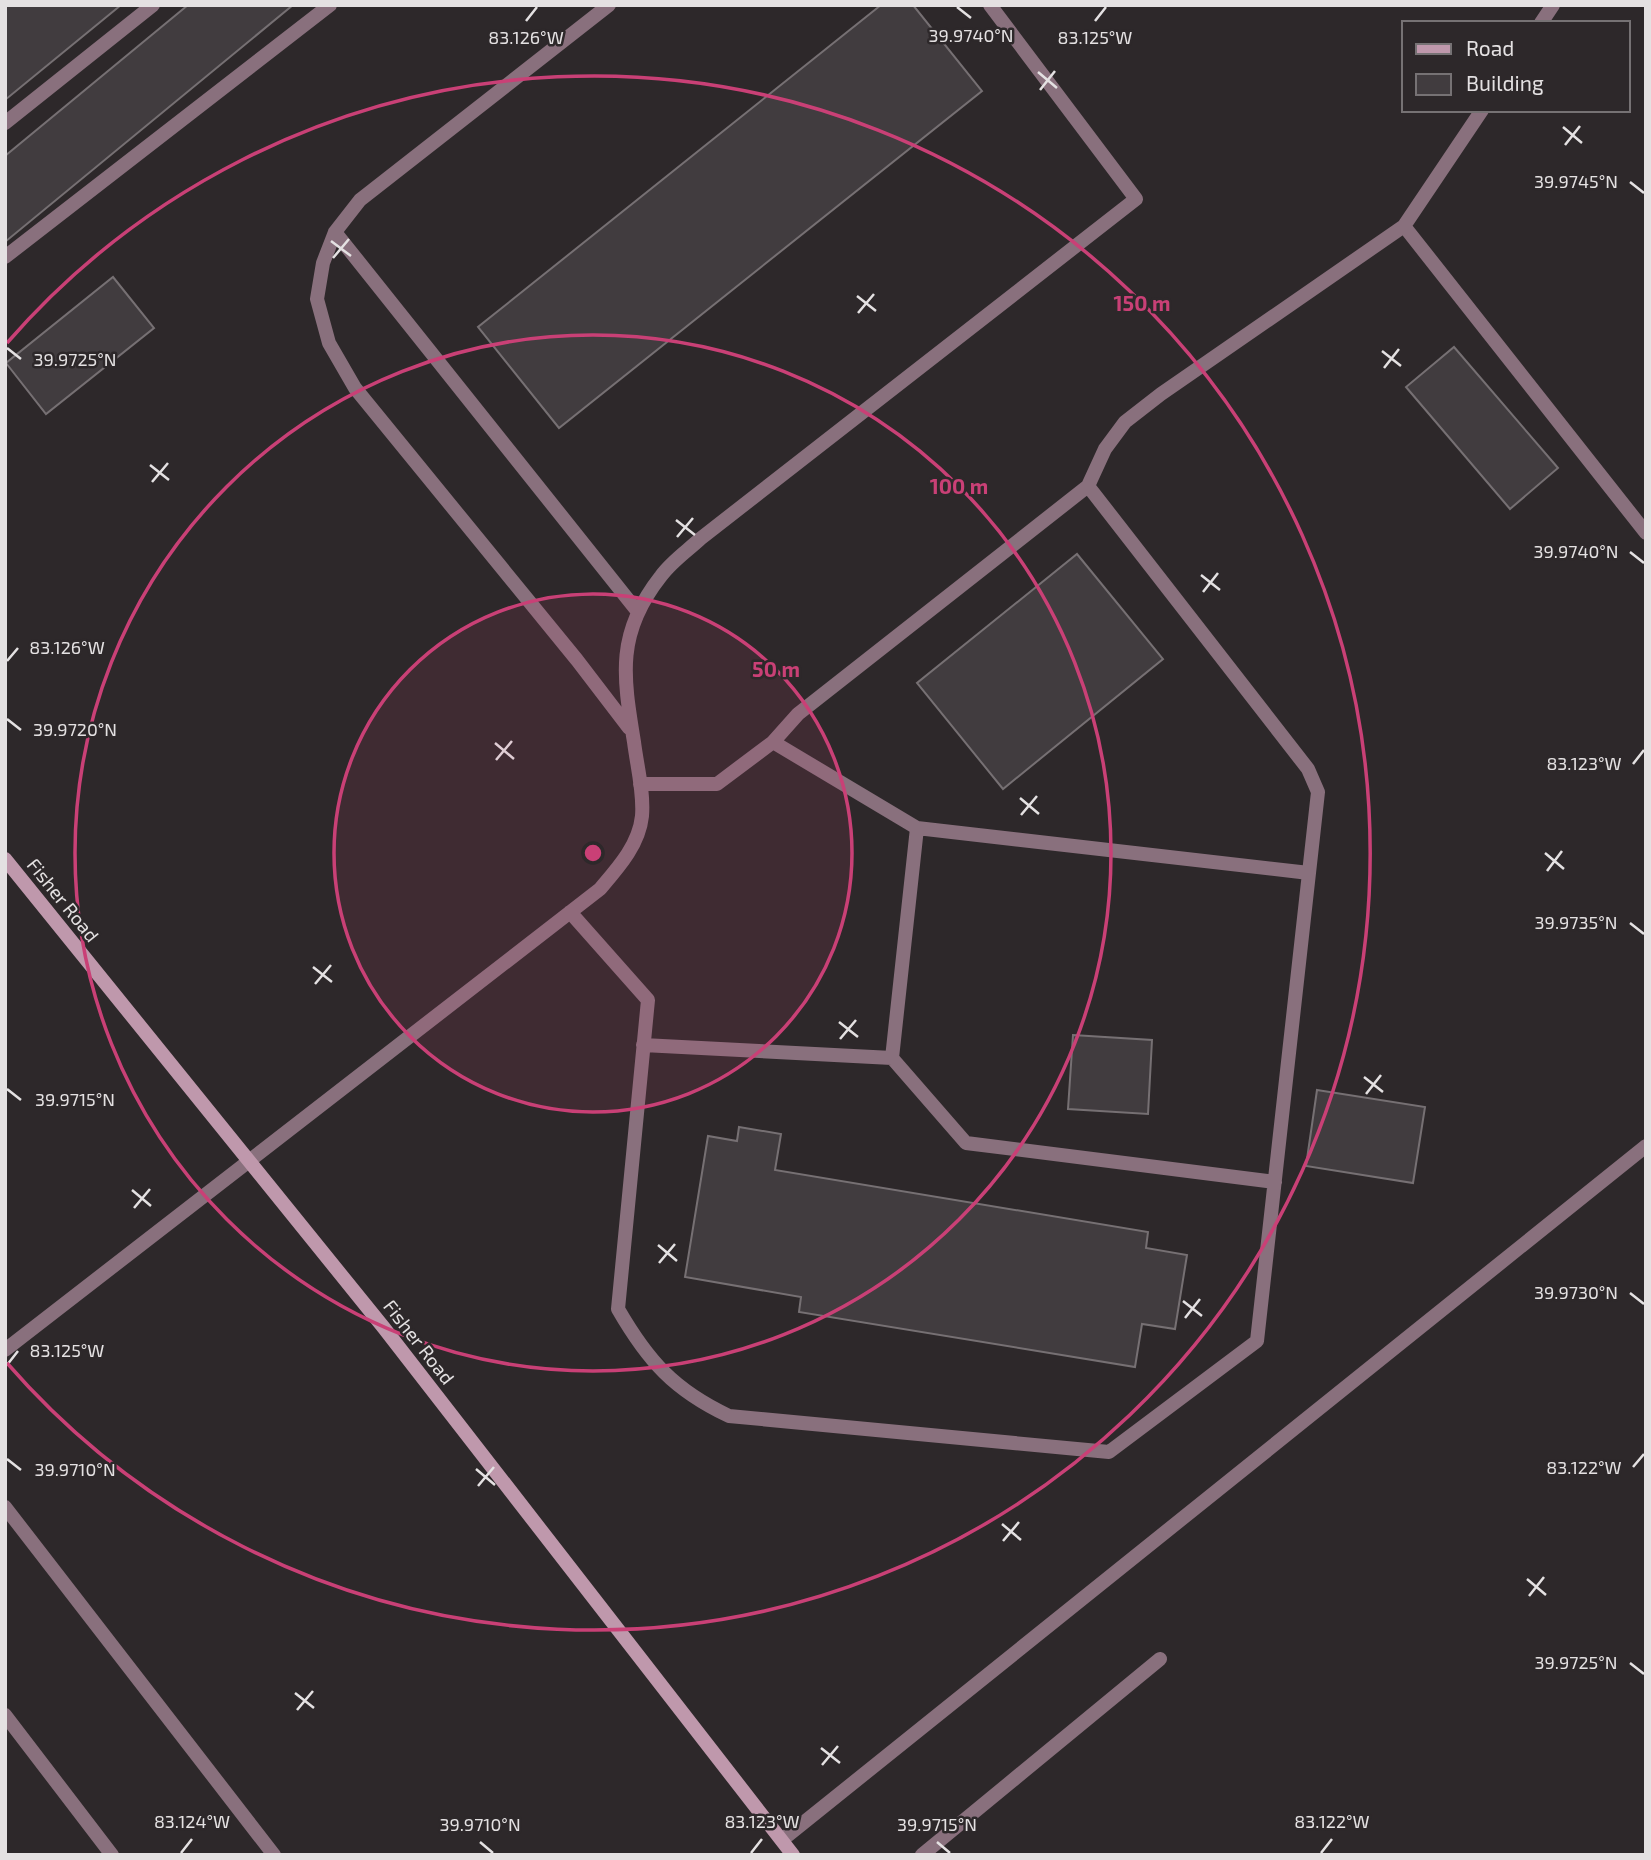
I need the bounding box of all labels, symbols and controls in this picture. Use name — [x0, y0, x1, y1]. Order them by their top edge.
legend — [1402, 21, 1630, 112]
text: 39.9740°N — [928, 24, 1014, 46]
text: 83.126°W — [488, 26, 564, 48]
text: 83.125°W — [1058, 26, 1132, 48]
text: Road — [1466, 35, 1514, 60]
text: Building — [1466, 70, 1544, 95]
text: 39.9745°N — [1534, 170, 1618, 192]
text: 150 m — [1114, 290, 1170, 315]
text: 39.9725°N — [34, 348, 116, 370]
text: 100 m — [930, 473, 988, 498]
text: 39.9740°N — [1533, 540, 1619, 562]
text: 83.126°W — [29, 636, 105, 658]
text: 50 m — [752, 656, 800, 681]
text: 39.9720°N — [33, 718, 117, 740]
text: 83.123°W — [1546, 752, 1622, 774]
centre of rings — [581, 841, 605, 865]
street label: Fisher Road — [23, 853, 104, 946]
text: 39.9735°N — [1535, 911, 1617, 933]
text: 39.9715°N — [35, 1088, 115, 1110]
text: 39.9730°N — [1534, 1281, 1618, 1303]
street label: Fisher Road — [379, 1295, 460, 1389]
text: 83.125°W — [30, 1339, 104, 1361]
text: 83.122°W — [1546, 1456, 1622, 1478]
text: 39.9710°N — [34, 1458, 116, 1480]
text: 39.9725°N — [1535, 1651, 1617, 1673]
text: 83.124°W — [154, 1810, 230, 1832]
text: 83.123°W — [724, 1810, 800, 1832]
text: 83.122°W — [1294, 1810, 1370, 1832]
text: 39.9710°N — [439, 1813, 521, 1835]
text: 39.9715°N — [897, 1813, 977, 1835]

